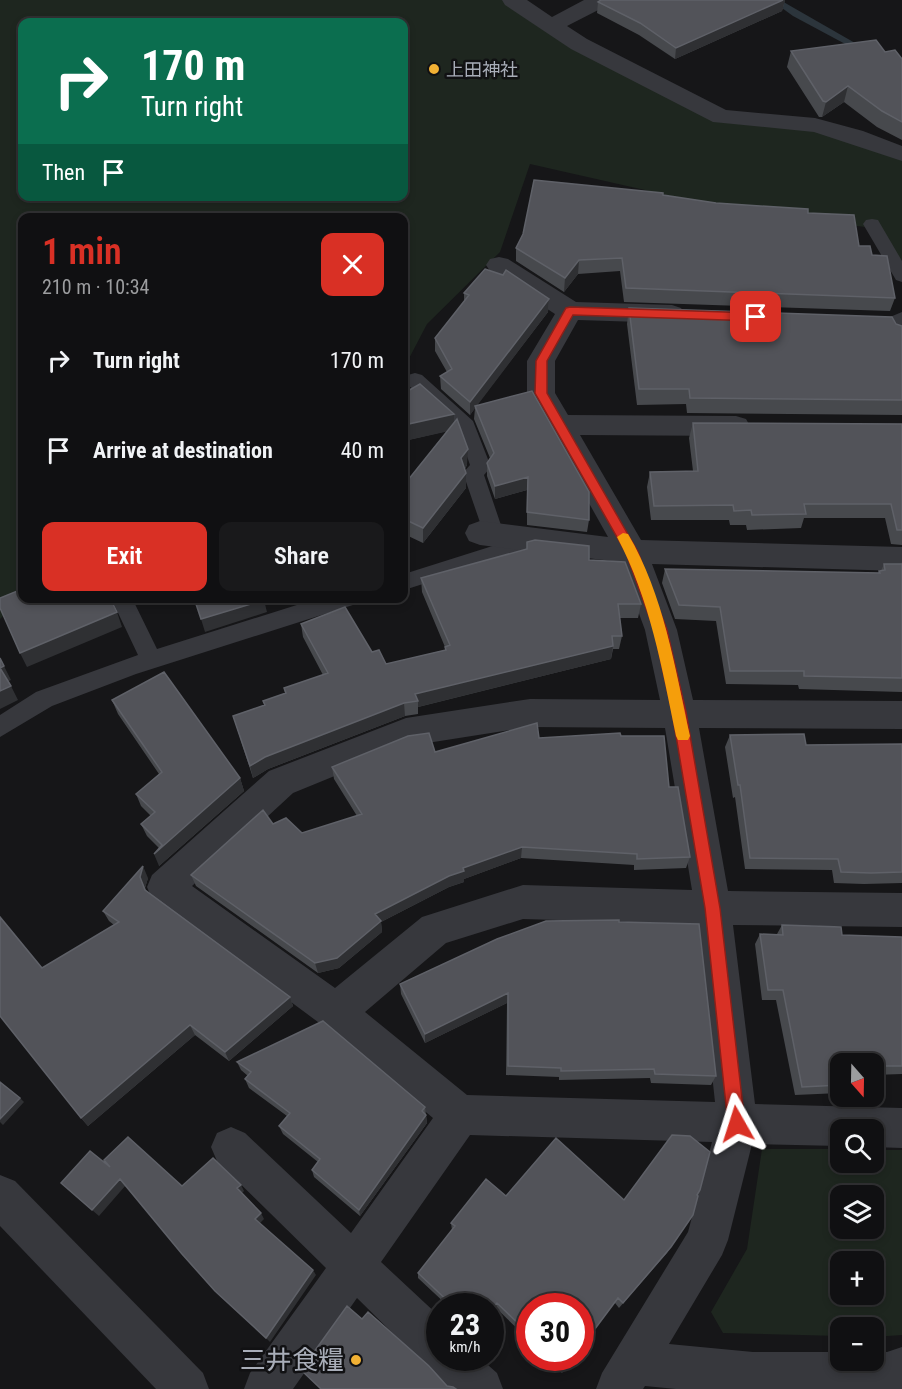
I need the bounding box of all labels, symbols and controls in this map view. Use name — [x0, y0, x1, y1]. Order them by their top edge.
text: 170 m — [141, 41, 246, 90]
icon: right — [42, 42, 120, 120]
place label: 上田神社 — [446, 59, 518, 80]
marker: 上田神社 — [427, 62, 441, 76]
text: Turn right — [141, 91, 243, 123]
icon: arrive — [97, 156, 130, 189]
text: Then — [42, 160, 85, 185]
text: 1 min — [42, 231, 122, 273]
button: close — [321, 233, 384, 296]
text: 210 m · 10:34 — [42, 275, 149, 299]
pin — [730, 291, 781, 342]
icon: arrive — [739, 300, 772, 333]
icon: right — [42, 344, 75, 377]
text: Turn right — [93, 348, 180, 373]
text: 170 m — [330, 348, 384, 373]
icon: arrive — [42, 434, 75, 467]
text: Arrive at destination — [93, 438, 273, 463]
text: 40 m — [341, 438, 384, 463]
button: Exit — [42, 522, 207, 591]
button: Share — [219, 522, 384, 591]
north arrow — [830, 1053, 884, 1107]
map controls — [830, 1053, 884, 1371]
position arrow — [705, 1092, 769, 1156]
button: search — [830, 1119, 884, 1173]
button: layers — [830, 1185, 884, 1239]
button: + — [830, 1251, 884, 1305]
speed limit sign: 30 — [516, 1293, 594, 1371]
text: 23 — [450, 1307, 480, 1342]
button: − — [830, 1317, 884, 1371]
text: km/h — [450, 1338, 480, 1356]
place label: 三井食糧 — [240, 1345, 344, 1375]
marker: 三井食糧 — [349, 1353, 363, 1367]

